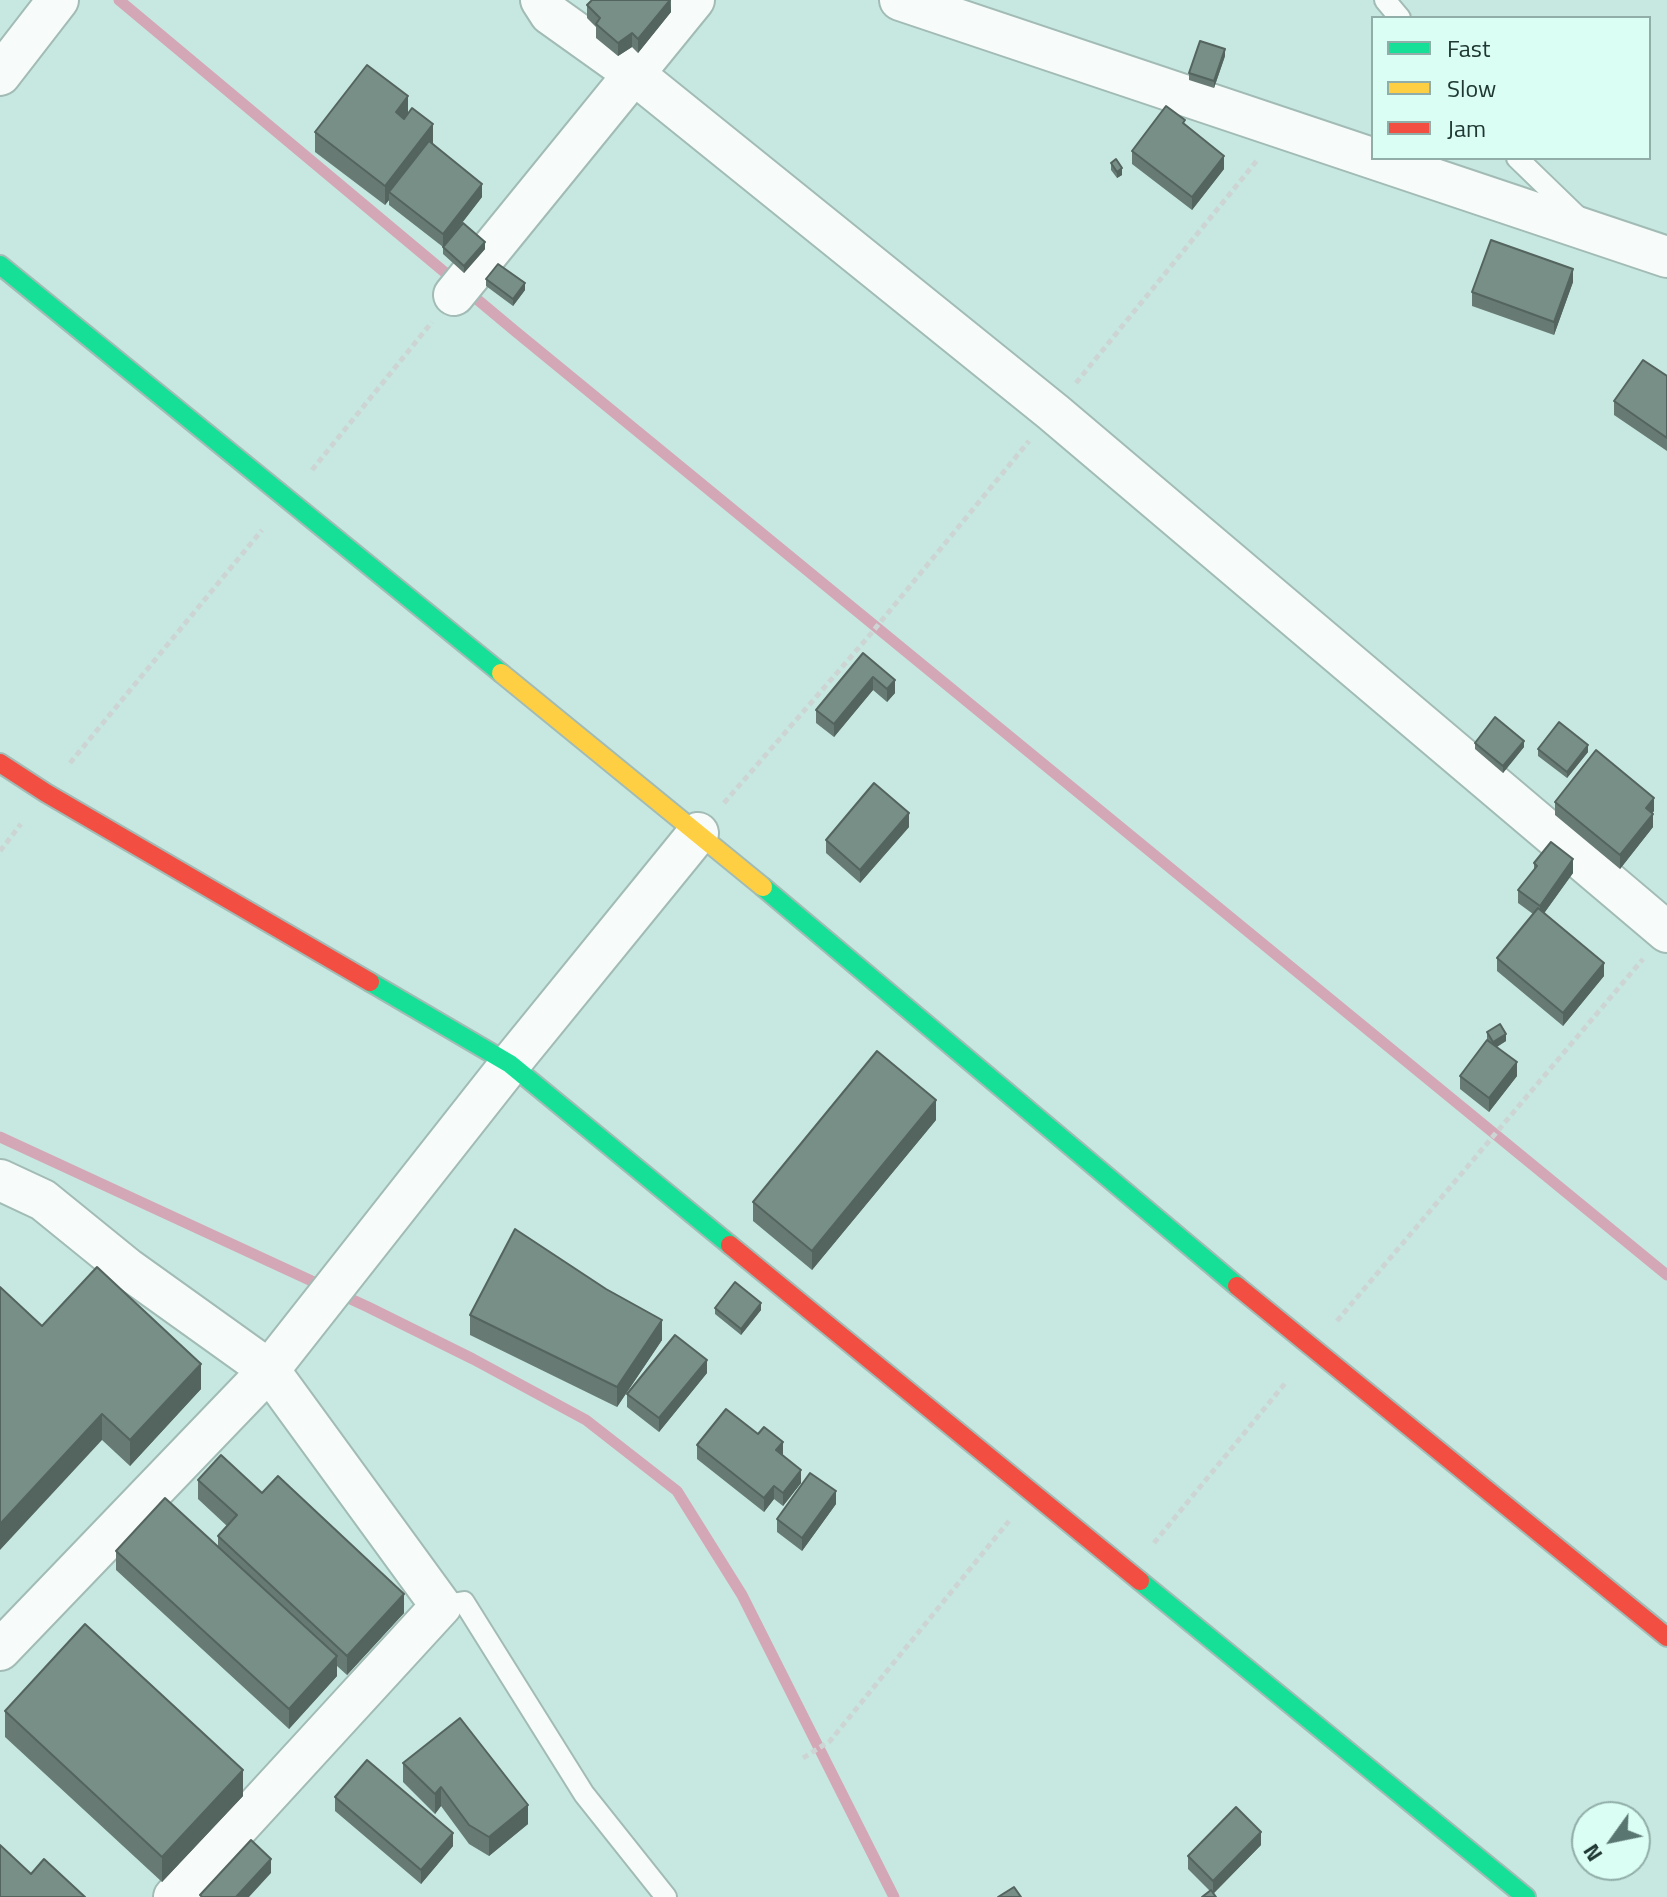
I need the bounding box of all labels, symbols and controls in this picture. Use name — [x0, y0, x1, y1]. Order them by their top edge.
legend — [1371, 16, 1651, 160]
text: Fast — [1447, 30, 1490, 66]
text: Slow — [1447, 70, 1496, 106]
text: Jam — [1447, 110, 1486, 146]
north arrow — [1571, 1801, 1651, 1881]
text: N — [1574, 1837, 1611, 1869]

